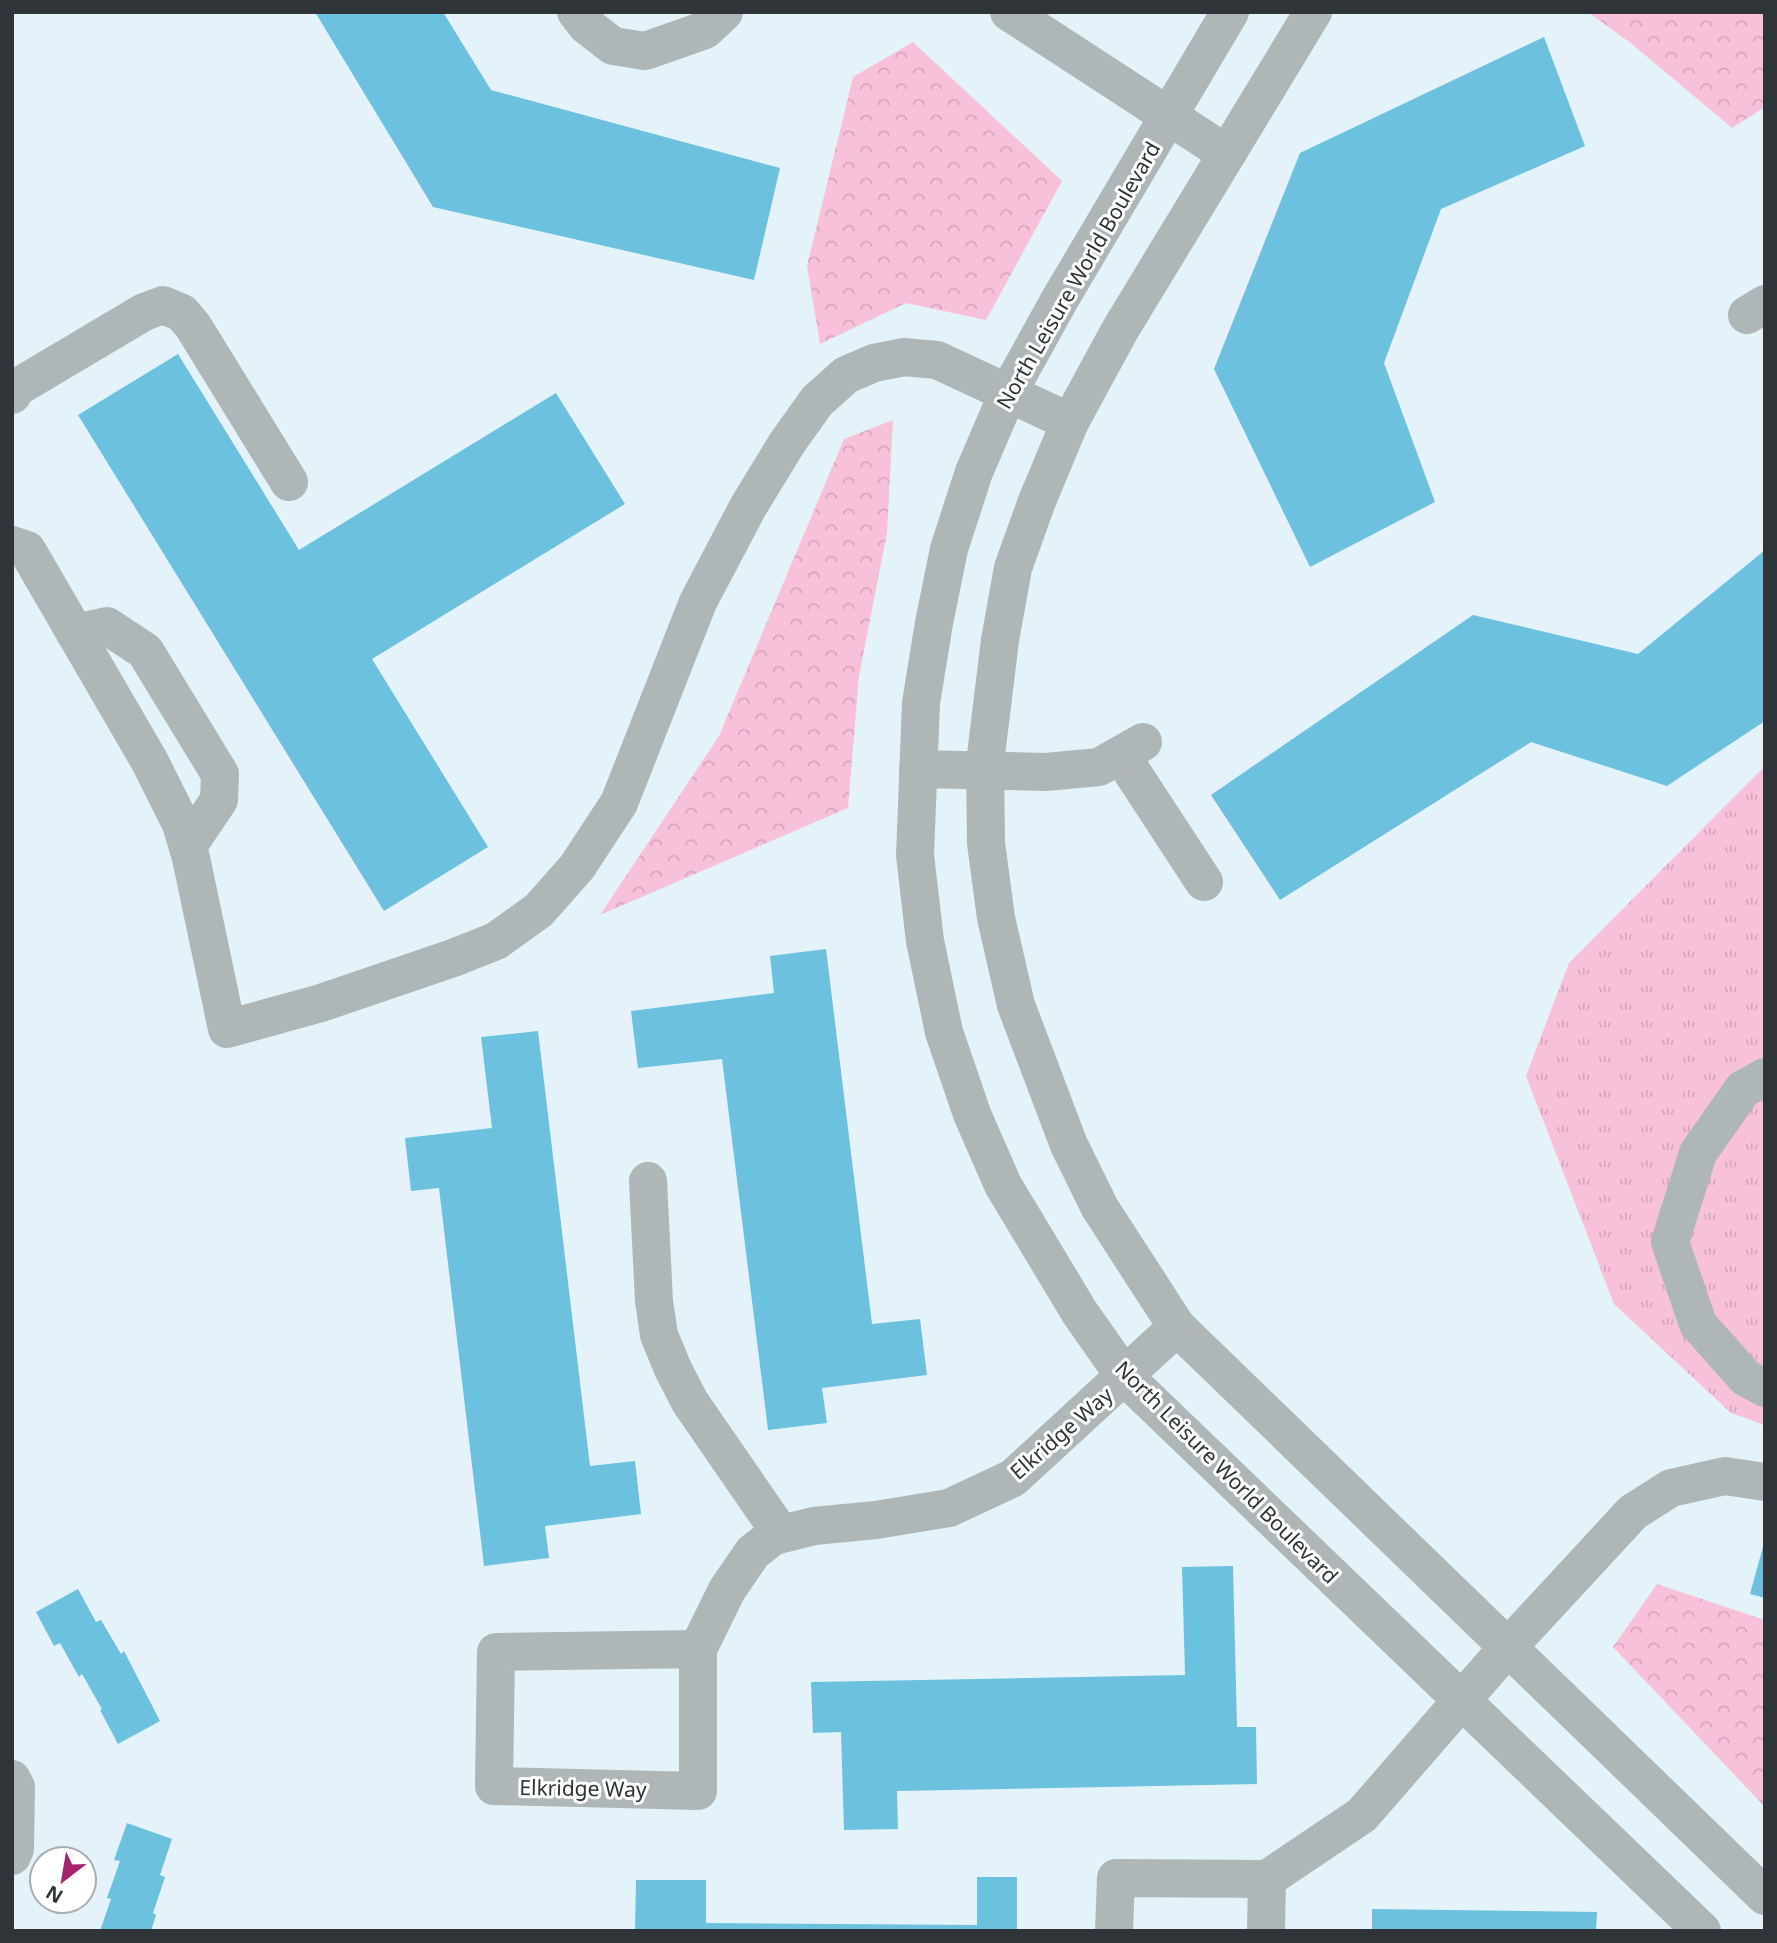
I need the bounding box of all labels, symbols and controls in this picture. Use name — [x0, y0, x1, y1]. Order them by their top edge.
street label: North Leisure World Boulevard — [990, 136, 1166, 414]
street label: North Leisure World Boulevard — [1110, 1355, 1344, 1589]
street label: Elkridge Way — [1004, 1381, 1118, 1485]
street label: Elkridge Way — [519, 1773, 647, 1803]
north arrow — [28, 1845, 98, 1915]
text: N — [41, 1879, 68, 1910]

